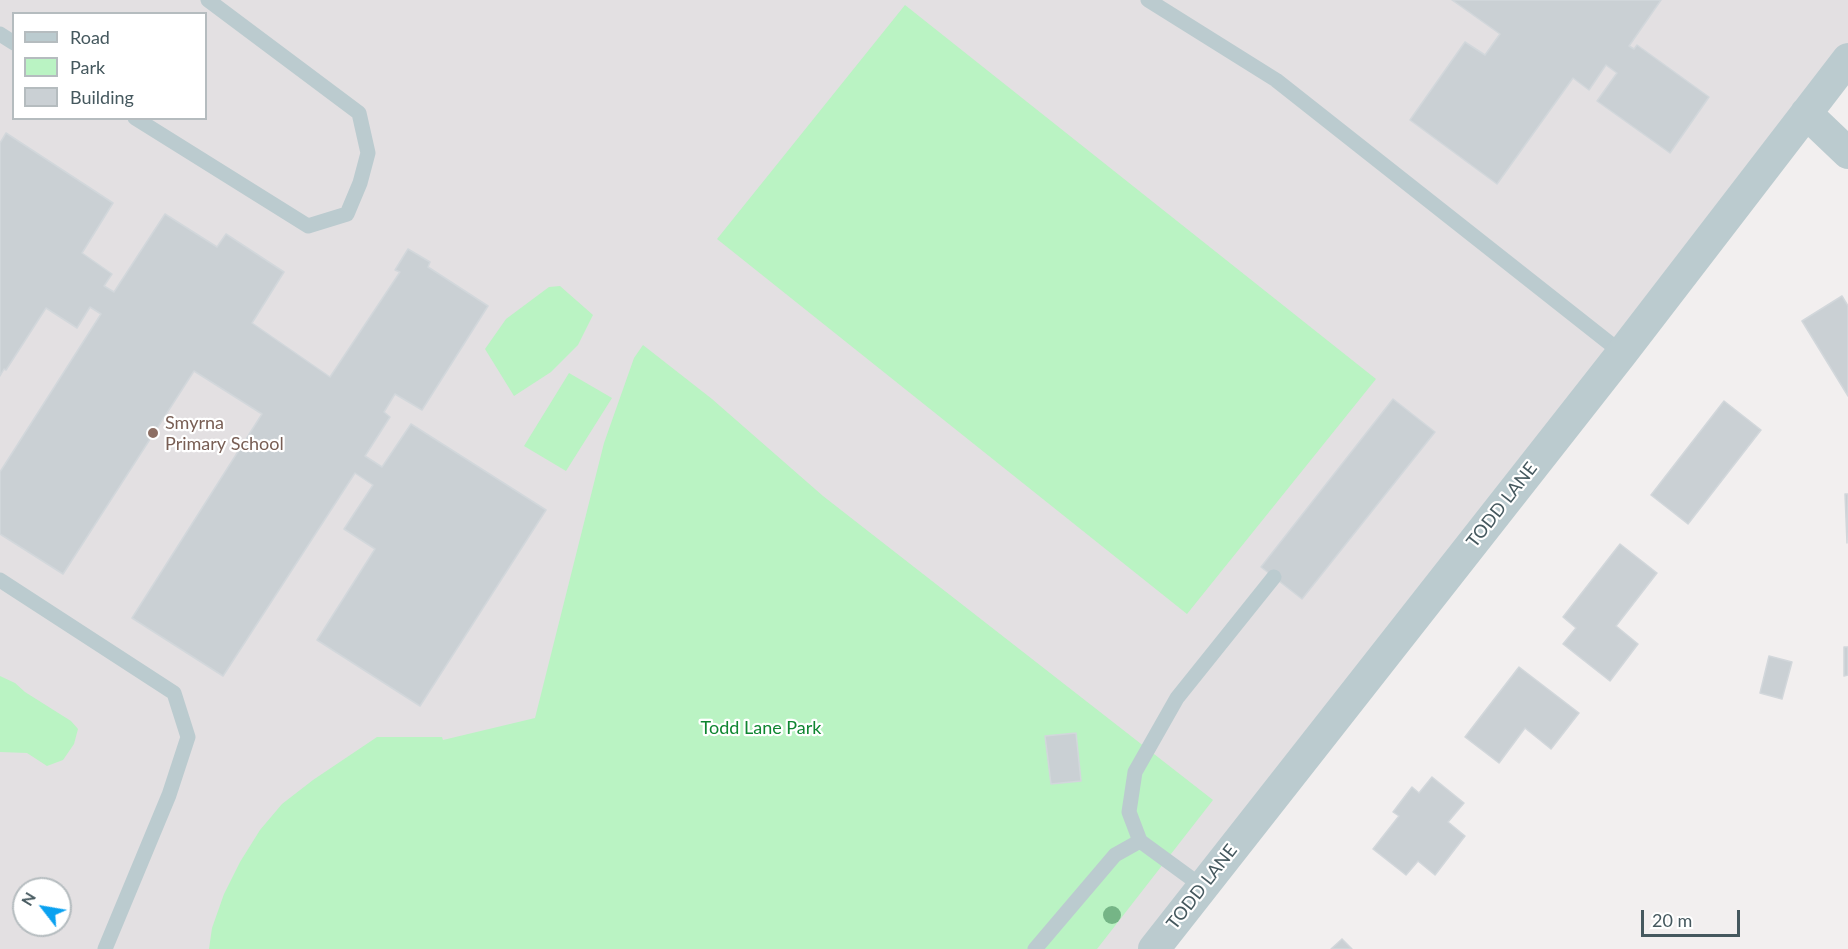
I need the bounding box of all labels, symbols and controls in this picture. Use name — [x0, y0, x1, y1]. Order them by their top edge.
legend — [12, 12, 207, 120]
text: Road — [70, 26, 110, 48]
text: Park — [70, 56, 105, 78]
text: Building — [70, 86, 134, 108]
place label: Smyrna Primary School — [165, 412, 284, 454]
marker: Smyrna Primary School — [146, 426, 160, 440]
street label: TODD LANE — [1462, 458, 1542, 552]
park label: Todd Lane Park — [701, 717, 821, 739]
street label: TODD LANE — [1162, 840, 1242, 934]
north arrow — [12, 877, 72, 937]
text: N — [17, 888, 39, 909]
scale bar — [1644, 898, 1743, 936]
text: 20 m — [1652, 909, 1692, 931]

